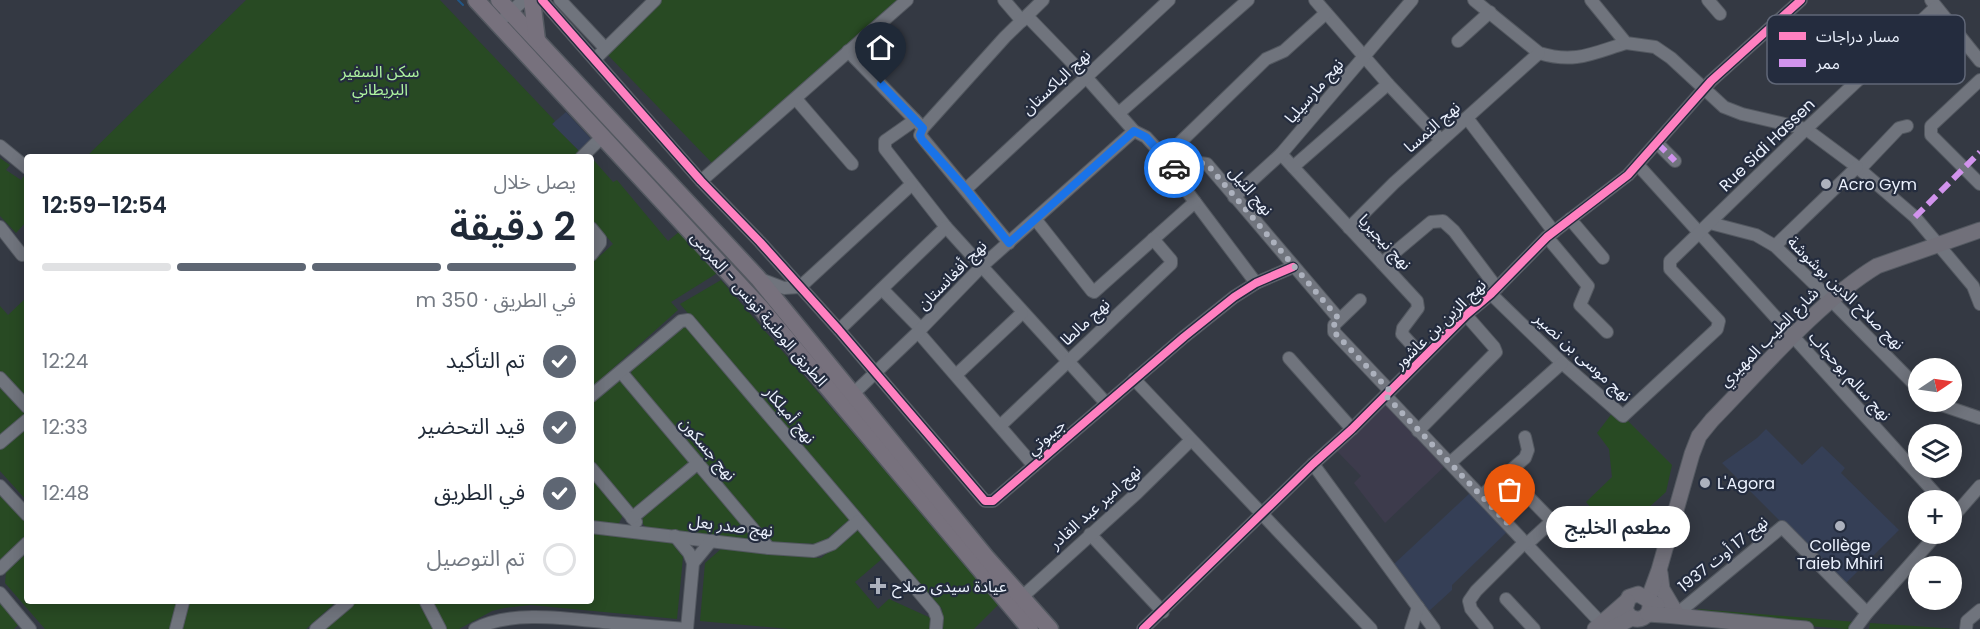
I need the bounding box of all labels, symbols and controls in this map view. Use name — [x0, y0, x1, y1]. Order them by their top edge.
legend — [1767, 15, 1965, 84]
pin — [855, 22, 906, 84]
text: مسار دراجات — [1816, 25, 1900, 48]
icon: home — [864, 31, 897, 64]
street label: نهج الباكستان — [1016, 44, 1096, 121]
text: ممر — [1815, 52, 1840, 75]
street label: نهج مارسيليا — [1279, 53, 1350, 129]
park label: سكن السفير البريطاني — [340, 60, 419, 101]
street label: Rue Sidi Hassen — [1714, 93, 1820, 197]
street label: نهج النمسا — [1399, 96, 1466, 159]
courier — [1144, 138, 1204, 198]
icon: car — [1158, 152, 1191, 185]
street label: نهج النيل — [1223, 161, 1279, 221]
text: يصل خلال — [493, 168, 576, 196]
place label: Acro Gym — [1838, 173, 1917, 196]
marker: Acro Gym — [1819, 177, 1833, 191]
text: 12:54–12:59 — [42, 190, 167, 221]
text: 2 دقيقة — [450, 199, 576, 254]
street label: نهج نيجيريا — [1352, 209, 1417, 276]
street label: الطريق الوطنية تونس - المرسى — [685, 226, 833, 392]
street label: نهج صلاح الدين بوشوشة — [1782, 231, 1910, 356]
street label: نهج أفغانستان — [912, 235, 993, 316]
street label: نهج الزين بن عاشور — [1388, 274, 1492, 376]
street label: شارع الطيب المهيري — [1714, 282, 1825, 393]
text: في الطريق · 350 m — [416, 286, 576, 314]
street label: نهج مالطا — [1055, 293, 1116, 352]
street label: نهج موسى بن نصير — [1528, 306, 1637, 408]
street label: نهج سالم بوحجاب — [1803, 326, 1897, 427]
text: تم التأكيد — [446, 345, 525, 376]
icon: check — [543, 345, 576, 378]
text: 12:24 — [42, 347, 88, 375]
north arrow — [1908, 358, 1962, 412]
map controls — [1908, 358, 1962, 610]
street label: نهج أميلكار — [758, 381, 821, 449]
text: قيد التحضير — [418, 411, 525, 442]
icon: check — [543, 411, 576, 444]
street label: نهج جسكون — [674, 412, 741, 486]
text: 12:33 — [42, 413, 88, 441]
street label: جيبوتي — [1021, 414, 1071, 461]
button: layers — [1908, 424, 1962, 478]
street label: نهج امير عبد القادر — [1043, 460, 1147, 556]
pin — [1484, 464, 1535, 526]
place label: L'Agora — [1717, 472, 1775, 495]
icon: bag — [1493, 473, 1526, 506]
marker: L'Agora — [1698, 476, 1712, 490]
text: في الطريق — [434, 477, 525, 508]
icon: check — [543, 477, 576, 510]
text: 12:48 — [42, 479, 89, 507]
button: + — [1908, 490, 1962, 544]
callout: مطعم الخليج — [1546, 505, 1690, 547]
street label: نهج صدر بعل — [688, 509, 774, 544]
street label: نهج 17 أوت 1937 — [1673, 511, 1773, 598]
text: مطعم الخليج — [1565, 513, 1671, 541]
marker: Collège Taieb Mhiri — [1833, 519, 1847, 533]
place label: Collège Taieb Mhiri — [1797, 534, 1883, 575]
text: تم التوصيل — [427, 543, 525, 574]
button: − — [1908, 556, 1962, 610]
place label: عيادة سيدى صلاح — [892, 575, 1007, 599]
marker: عيادة سيدى صلاح — [869, 577, 887, 595]

